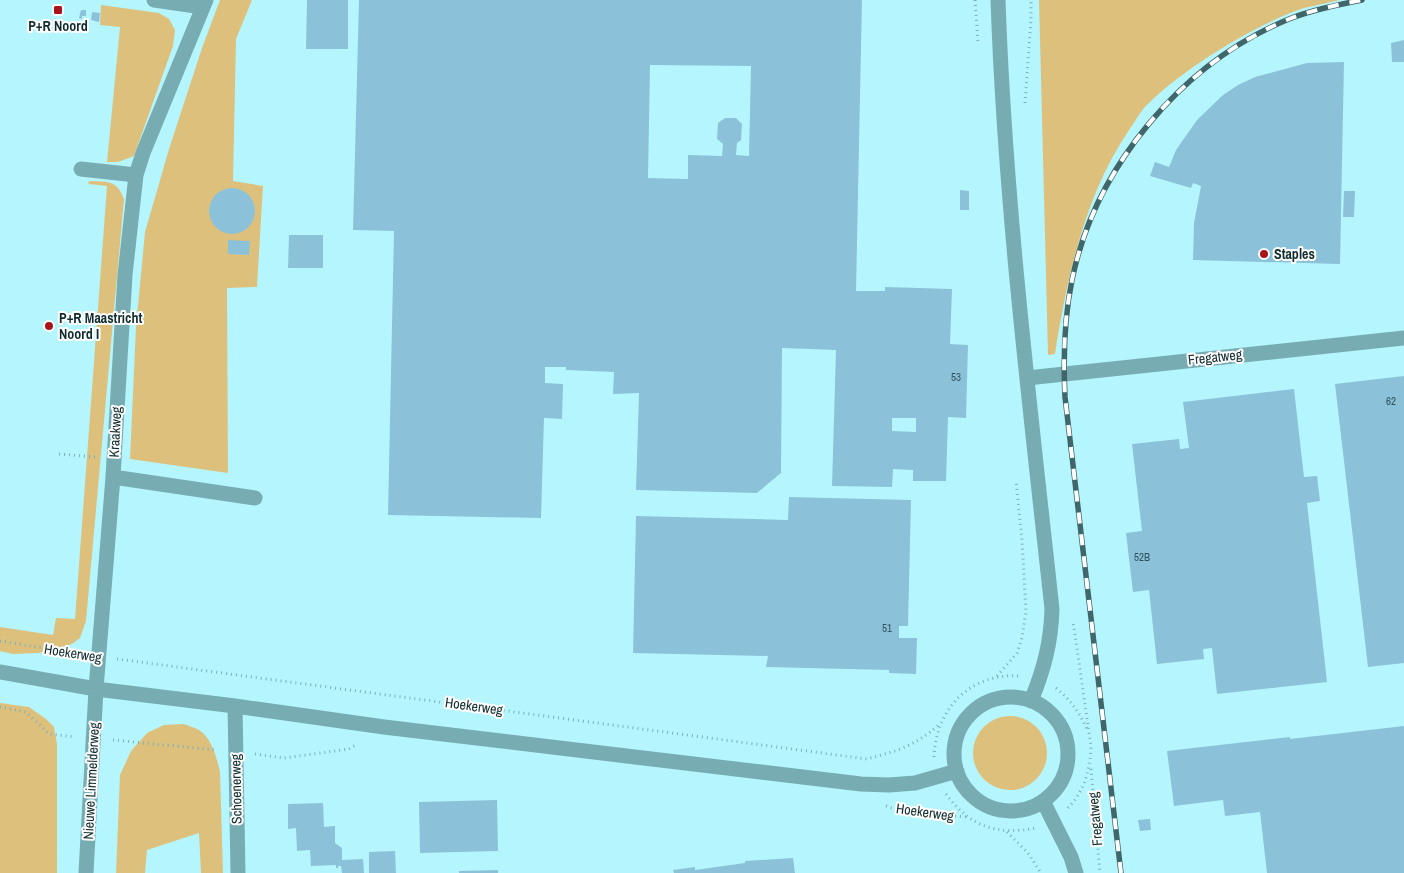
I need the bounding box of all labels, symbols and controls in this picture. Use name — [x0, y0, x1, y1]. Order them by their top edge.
marker: P+R Noord — [52, 4, 64, 16]
place label: P+R Noord — [28, 17, 88, 35]
place label: Staples — [1274, 245, 1315, 263]
marker: Staples — [1258, 248, 1270, 260]
place label: P+R Maastricht Noord I — [59, 309, 142, 343]
marker: P+R Maastricht Noord I — [43, 320, 55, 332]
street label: Fregatweg — [1187, 345, 1244, 369]
house number: 53 — [951, 370, 961, 384]
house number: 62 — [1386, 394, 1396, 408]
street label: Kraakweg — [105, 405, 125, 458]
house number: 52B — [1134, 550, 1150, 564]
house number: 51 — [882, 621, 892, 635]
street label: Hoekerweg — [43, 640, 104, 667]
street label: Hoekerweg — [444, 693, 505, 719]
street label: Nieuwe Limmelderweg — [79, 721, 103, 840]
street label: Schoenerweg — [226, 753, 246, 824]
street label: Fregatweg — [1084, 791, 1106, 847]
street label: Hoekerweg — [895, 799, 956, 825]

